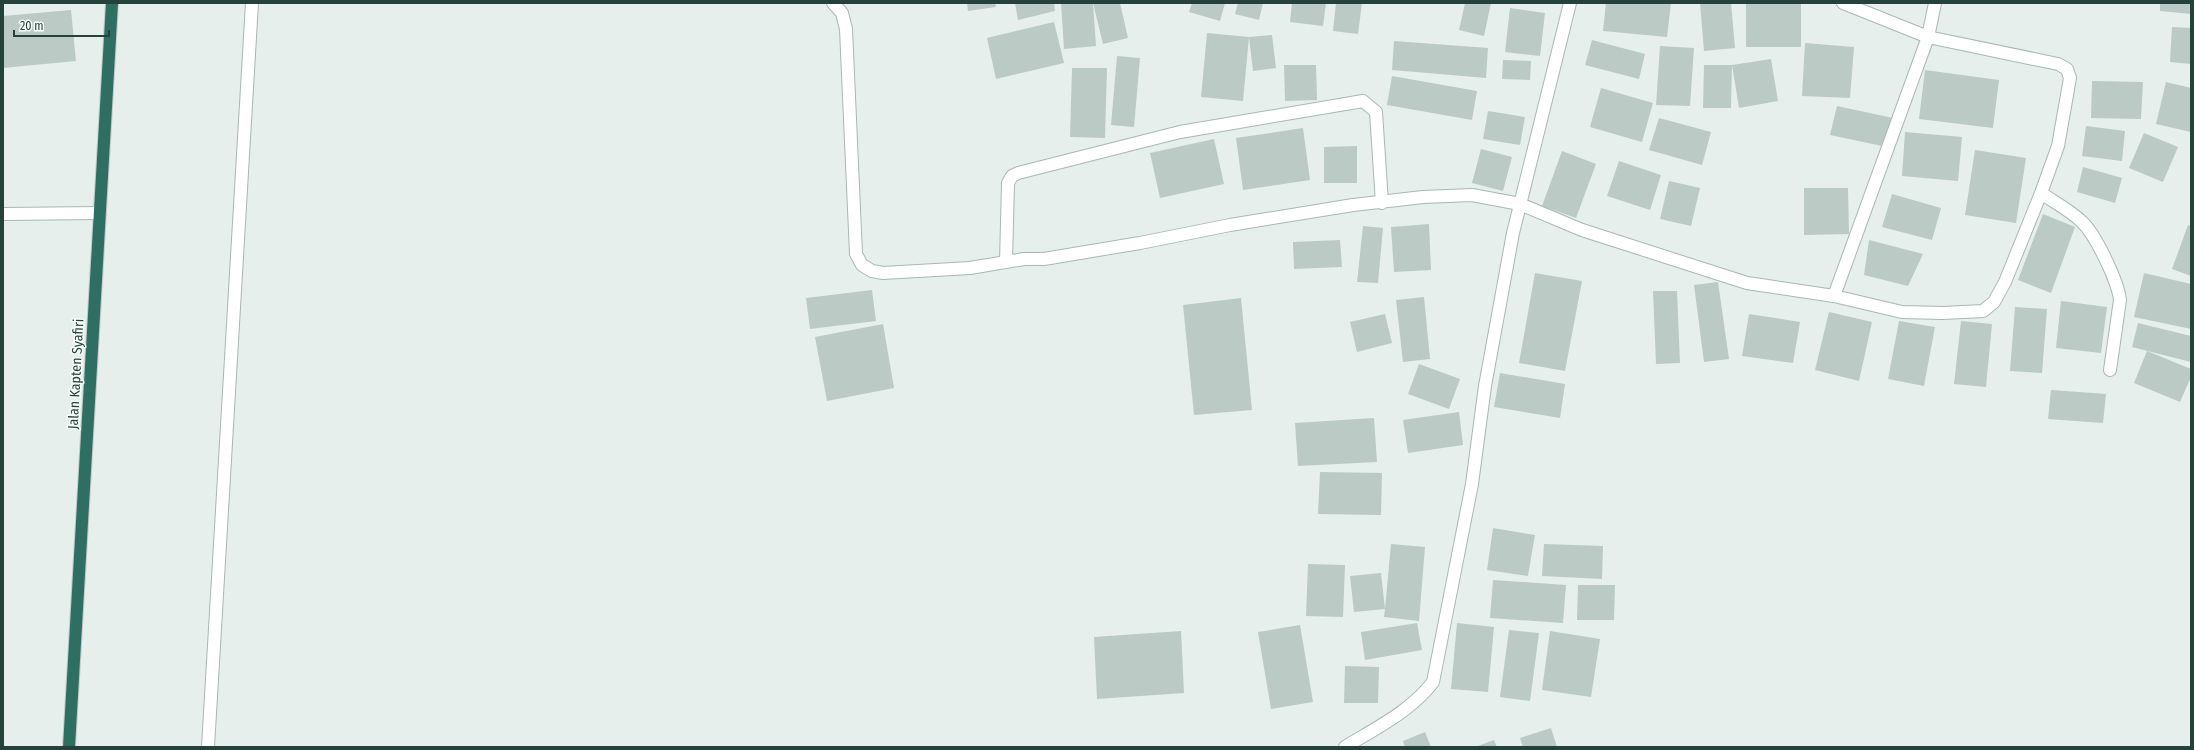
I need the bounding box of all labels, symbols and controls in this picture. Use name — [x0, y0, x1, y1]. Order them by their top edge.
scale bar — [14, 12, 109, 38]
text: 20 m — [20, 19, 44, 33]
street label: Jalan Kapten Syafiri — [65, 318, 87, 430]

